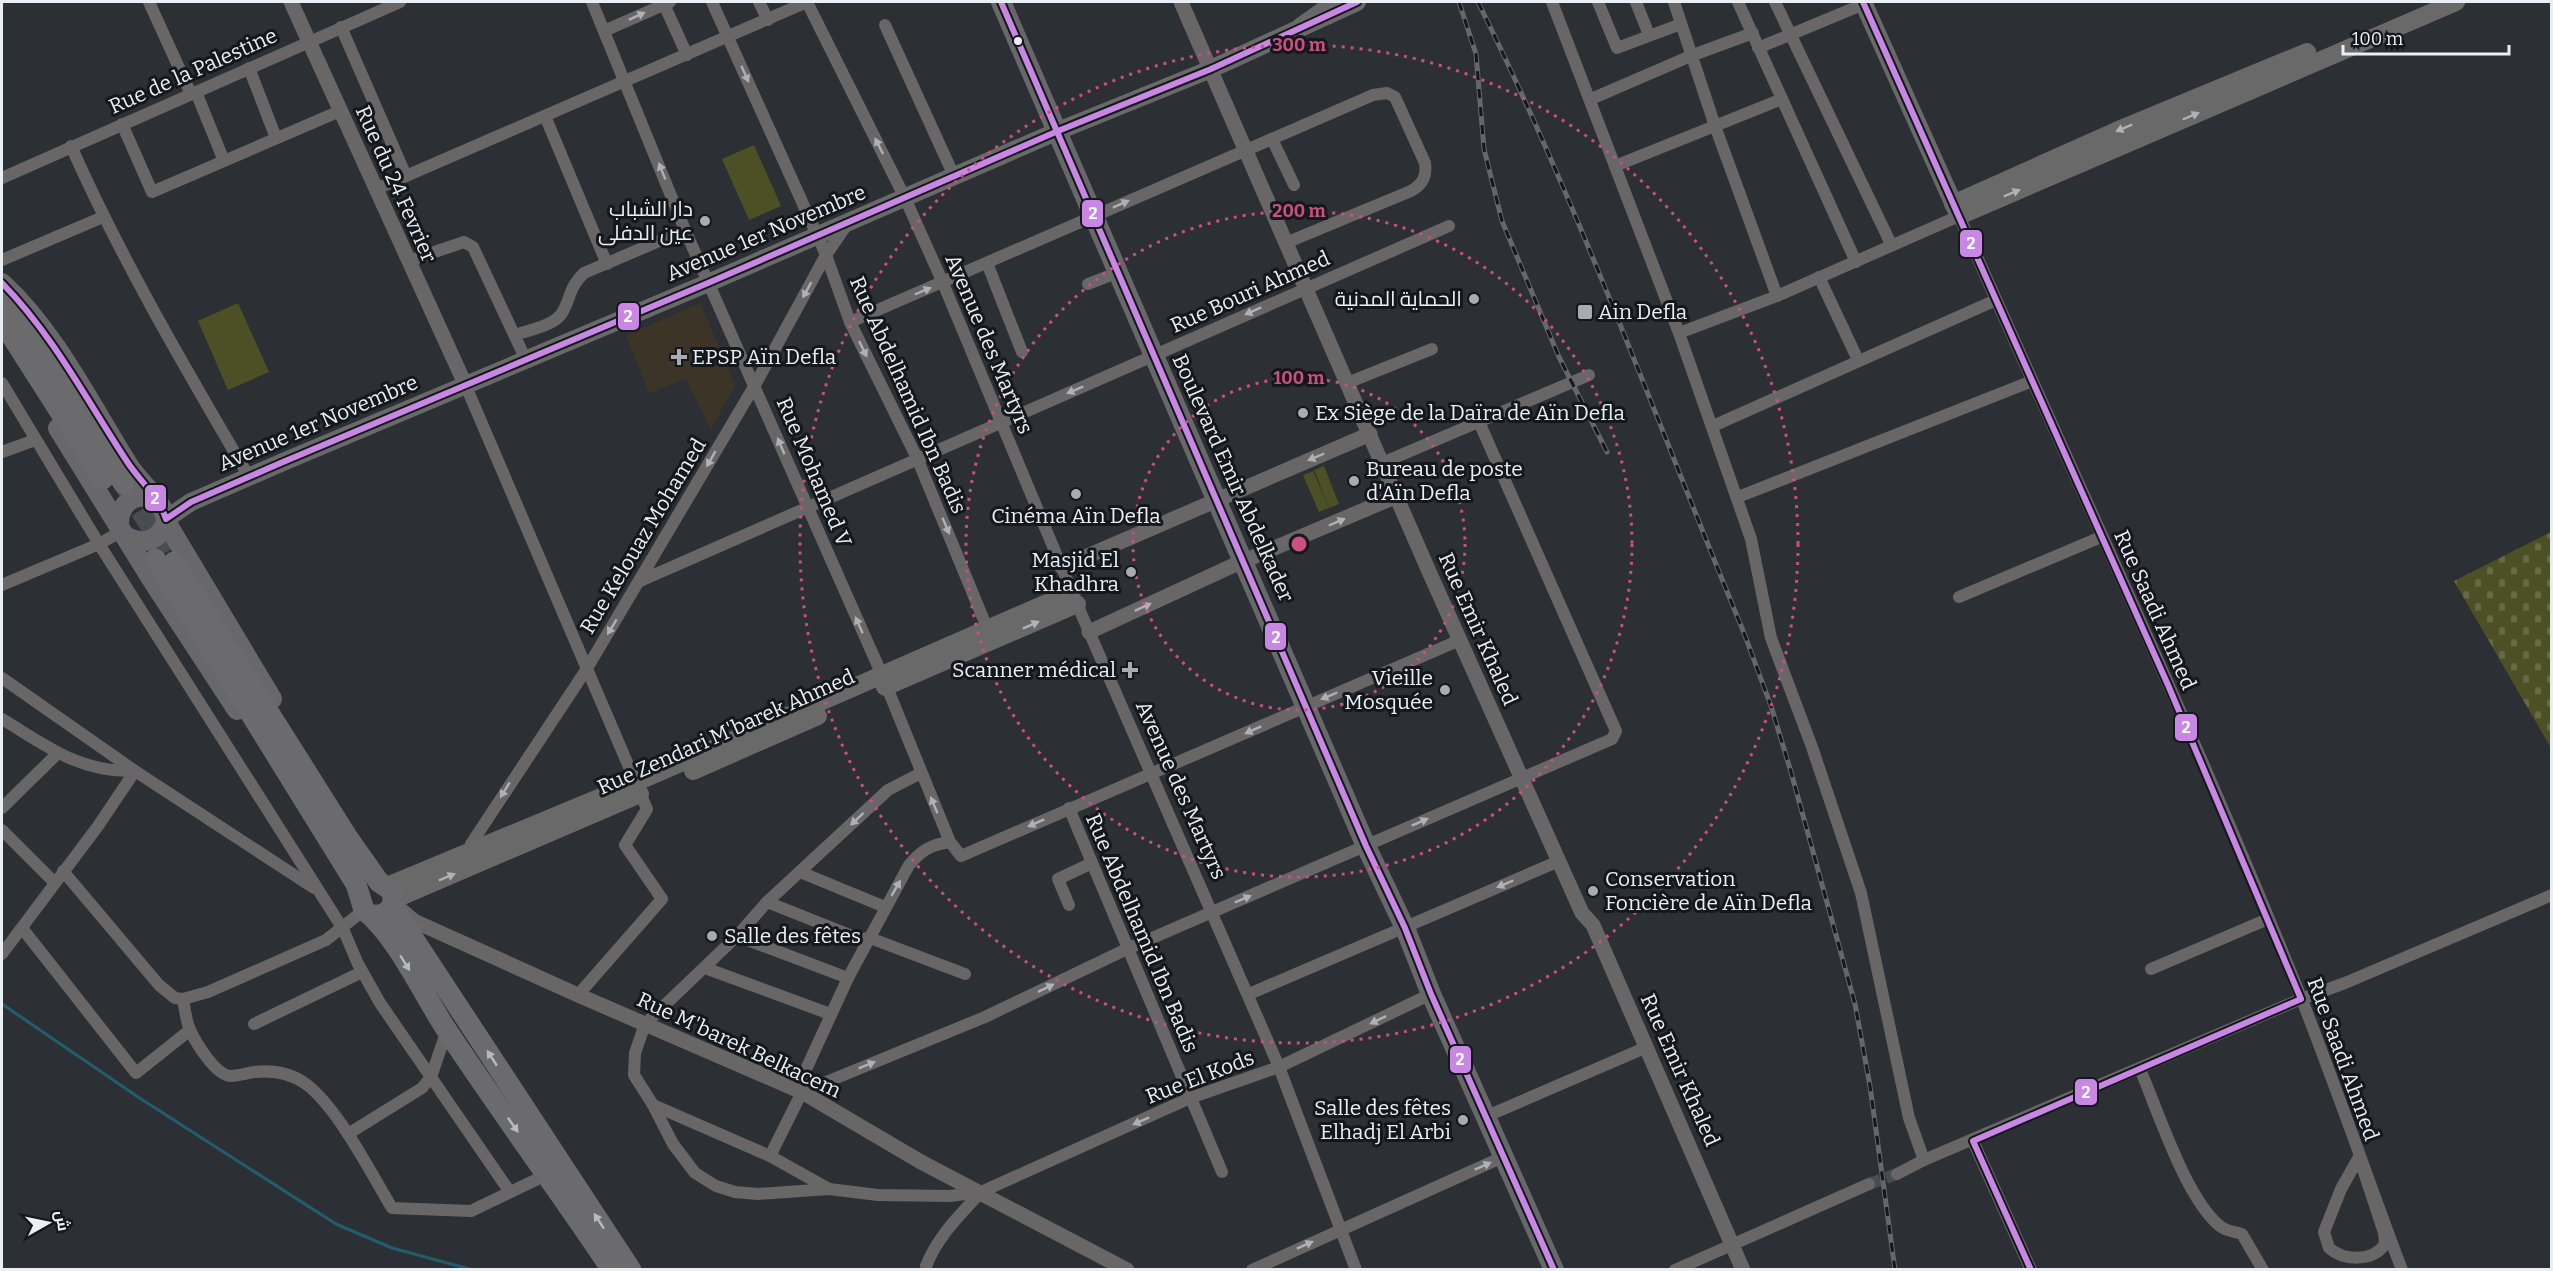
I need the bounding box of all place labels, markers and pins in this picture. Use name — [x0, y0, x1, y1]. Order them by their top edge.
unlabelled marker — [1012, 35, 1024, 47]
place label: دار الشباب عين الدفلى — [598, 196, 693, 246]
marker: دار الشباب عين الدفلى — [698, 214, 712, 228]
place label: الحماية المدنية — [1335, 286, 1462, 312]
marker: الحماية المدنية — [1467, 292, 1481, 306]
place label: Ain Defla — [1598, 299, 1688, 325]
marker: Ain Defla — [1576, 303, 1594, 321]
place label: EPSP Aïn Defla — [692, 344, 837, 370]
marker: EPSP Aïn Defla — [670, 348, 688, 366]
place label: Ex Siège de la Daïra de Aïn Defla — [1315, 400, 1625, 426]
marker: Ex Siège de la Daïra de Aïn Defla — [1296, 406, 1310, 420]
place label: Bureau de poste d'Aïn Defla — [1366, 456, 1523, 506]
marker: Bureau de poste d'Aïn Defla — [1347, 474, 1361, 488]
marker: Cinéma Aïn Defla — [1069, 487, 1083, 501]
place label: Cinéma Aïn Defla — [991, 503, 1161, 529]
centre of rings — [1289, 534, 1309, 554]
place label: Masjid El Khadhra — [1031, 547, 1120, 597]
marker: Masjid El Khadhra — [1124, 565, 1138, 579]
place label: Scanner médical — [952, 657, 1116, 683]
marker: Scanner médical — [1121, 661, 1139, 679]
place label: Vieille Mosquée — [1344, 665, 1433, 715]
marker: Vieille Mosquée — [1438, 683, 1452, 697]
place label: Conservation Foncière de Aïn Defla — [1605, 866, 1812, 916]
marker: Conservation Foncière de Aïn Defla — [1586, 884, 1600, 898]
place label: Salle des fêtes — [724, 923, 861, 949]
marker: Salle des fêtes — [705, 929, 719, 943]
place label: Salle des fêtes Elhadj El Arbi — [1314, 1095, 1451, 1145]
marker: Salle des fêtes Elhadj El Arbi — [1456, 1113, 1470, 1127]

